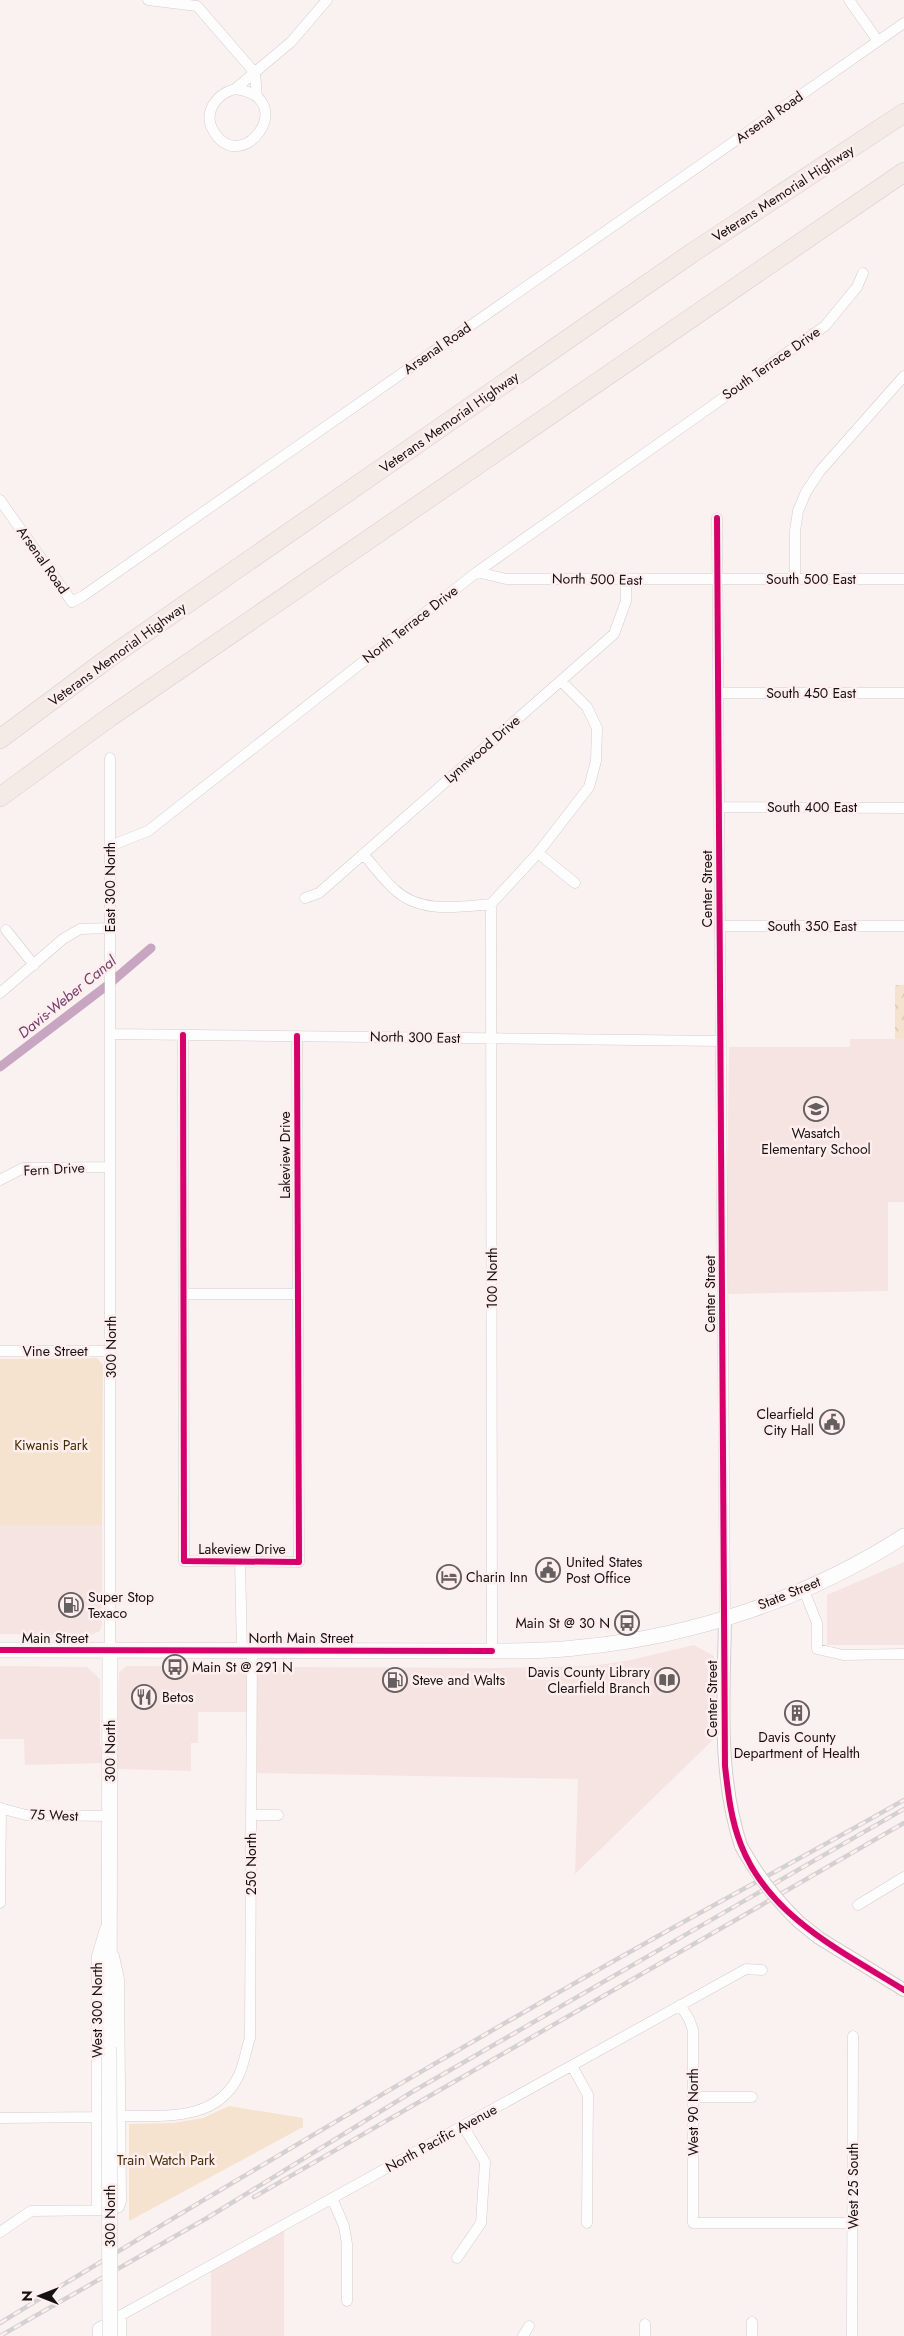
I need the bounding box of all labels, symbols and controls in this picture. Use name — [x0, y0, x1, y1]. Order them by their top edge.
street label: Arsenal Road — [731, 86, 807, 148]
street label: Veterans Memorial Highway — [708, 139, 859, 246]
street label: Arsenal Road — [399, 317, 475, 379]
street label: South Terrace Drive — [718, 322, 824, 404]
street label: Veterans Memorial Highway — [375, 366, 523, 478]
street label: Arsenal Road — [12, 522, 74, 598]
street label: North 500 East — [552, 568, 643, 590]
street label: South 500 East — [766, 569, 857, 589]
street label: North Terrace Drive — [358, 580, 462, 668]
street label: Veterans Memorial Highway — [44, 597, 191, 711]
street label: South 450 East — [766, 683, 856, 703]
street label: Lynnwood Drive — [440, 711, 524, 787]
street label: South 400 East — [767, 797, 858, 817]
street label: East 300 North — [100, 842, 120, 932]
street label: Center Street — [697, 850, 717, 928]
street label: South 350 East — [767, 916, 857, 936]
water label: Davis-Weber Canal — [13, 950, 121, 1044]
street label: North 300 East — [370, 1026, 461, 1048]
school or university icon: Wasatch Elementary School — [803, 1096, 829, 1122]
street label: Lakeview Drive — [275, 1111, 295, 1199]
place label: Wasatch Elementary School — [761, 1123, 871, 1159]
street label: Fern Drive — [23, 1157, 85, 1181]
street label: 100 North — [482, 1247, 502, 1309]
street label: Center Street — [700, 1255, 720, 1333]
street label: 300 North — [101, 1316, 121, 1378]
street label: Vine Street — [22, 1341, 88, 1361]
place label: Clearfield City Hall — [756, 1404, 814, 1440]
public building icon: Clearfield City Hall — [819, 1409, 845, 1435]
park label: Kiwanis Park — [14, 1435, 89, 1455]
street label: Lakeview Drive — [198, 1539, 286, 1559]
place label: United States Post Office — [566, 1552, 643, 1588]
public building icon: United States Post Office — [535, 1557, 561, 1583]
hotel icon: Charin Inn — [436, 1564, 462, 1590]
place label: Charin Inn — [466, 1567, 528, 1587]
street label: State Street — [755, 1571, 824, 1615]
place label: Super Stop Texaco — [88, 1587, 154, 1623]
fuel station icon: Super Stop Texaco — [58, 1592, 84, 1618]
bus stop icon: Main St @ 30 N — [614, 1610, 640, 1636]
place label: Main St @ 30 N — [515, 1613, 610, 1633]
street label: Main Street — [22, 1628, 89, 1648]
street label: North Main Street — [249, 1628, 354, 1648]
bus stop icon: Main St @ 291 N — [162, 1654, 188, 1680]
place label: Main St @ 291 N — [192, 1657, 293, 1677]
street label: Center Street — [702, 1660, 722, 1738]
place label: Davis County Library Clearfield Branch — [528, 1662, 651, 1698]
fuel station icon: Steve and Walts — [382, 1667, 408, 1693]
library icon: Davis County Library Clearfield Branch — [654, 1667, 680, 1693]
place label: Steve and Walts — [412, 1670, 505, 1690]
restaurant icon: Betos — [131, 1684, 157, 1710]
place label: Betos — [162, 1687, 194, 1707]
building icon: Davis County Department of Health — [784, 1700, 810, 1726]
street label: 300 North — [100, 1720, 120, 1782]
place label: Davis County Department of Health — [734, 1727, 860, 1763]
street label: 75 West — [29, 1804, 79, 1826]
street label: 250 North — [241, 1833, 261, 1895]
street label: West 300 North — [87, 1962, 107, 2058]
street label: West 90 North — [683, 2068, 703, 2156]
street label: North Pacific Avenue — [382, 2099, 500, 2177]
street label: West 25 South — [843, 2143, 863, 2229]
park label: Train Watch Park — [117, 2150, 216, 2170]
street label: 300 North — [100, 2185, 120, 2247]
north arrow — [15, 2271, 65, 2321]
text: N — [17, 2290, 37, 2302]

